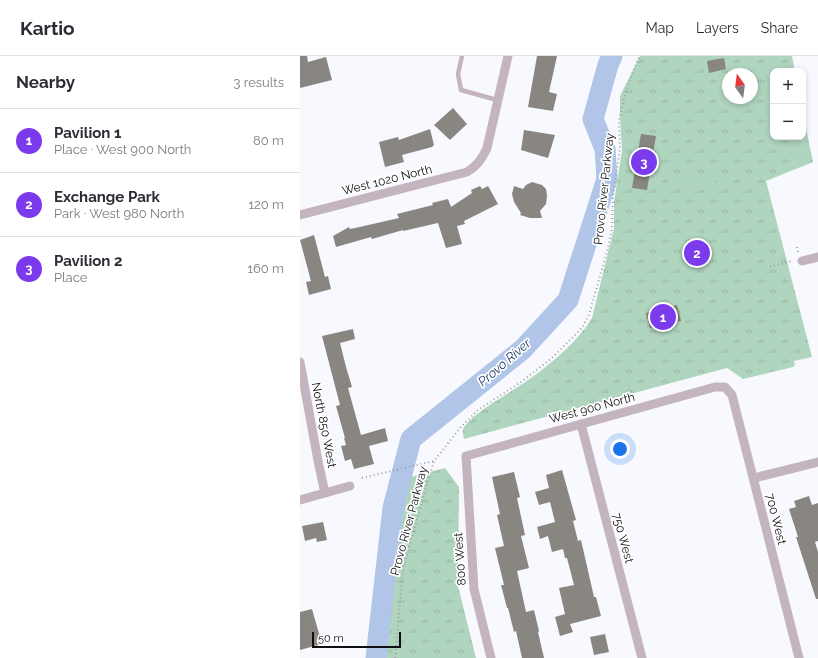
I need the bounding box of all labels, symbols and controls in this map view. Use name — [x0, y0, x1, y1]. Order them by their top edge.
text: Kartio — [20, 17, 75, 39]
text: Map — [646, 20, 674, 36]
text: Layers — [696, 20, 739, 36]
text: Share — [761, 20, 798, 36]
north arrow — [722, 68, 758, 104]
map controls — [770, 68, 806, 140]
button: + — [770, 68, 806, 104]
text: Nearby — [16, 72, 75, 92]
text: 3 results — [234, 75, 284, 90]
button: − — [770, 104, 806, 140]
text: Pavilion 1 — [54, 124, 121, 142]
street label: Provo River Parkway — [591, 132, 617, 246]
text: 1 — [26, 133, 32, 148]
text: 80 m — [253, 133, 284, 148]
text: Place · West 900 North — [54, 142, 191, 157]
pin: 3 — [631, 147, 657, 177]
street label: West 1020 North — [341, 162, 433, 198]
text: Exchange Park — [54, 188, 160, 206]
text: 2 — [25, 197, 33, 212]
text: 120 m — [248, 197, 284, 212]
text: Park · West 980 North — [54, 206, 184, 221]
pin: 2 — [684, 238, 710, 268]
text: Pavilion 2 — [54, 252, 122, 270]
text: 3 — [25, 261, 33, 276]
text: 160 m — [247, 261, 284, 276]
text: Place — [54, 270, 87, 285]
pin: 1 — [650, 302, 676, 332]
water label: Provo River — [475, 335, 534, 389]
street label: North 850 West — [309, 381, 339, 469]
street label: West 900 North — [548, 390, 636, 426]
your location — [610, 439, 630, 459]
street label: Provo River Parkway — [388, 464, 430, 577]
street label: 700 West — [763, 492, 789, 546]
street label: 750 West — [610, 511, 636, 565]
street label: 800 West — [451, 532, 469, 586]
scale bar — [312, 630, 401, 649]
text: 50 m — [318, 632, 344, 645]

